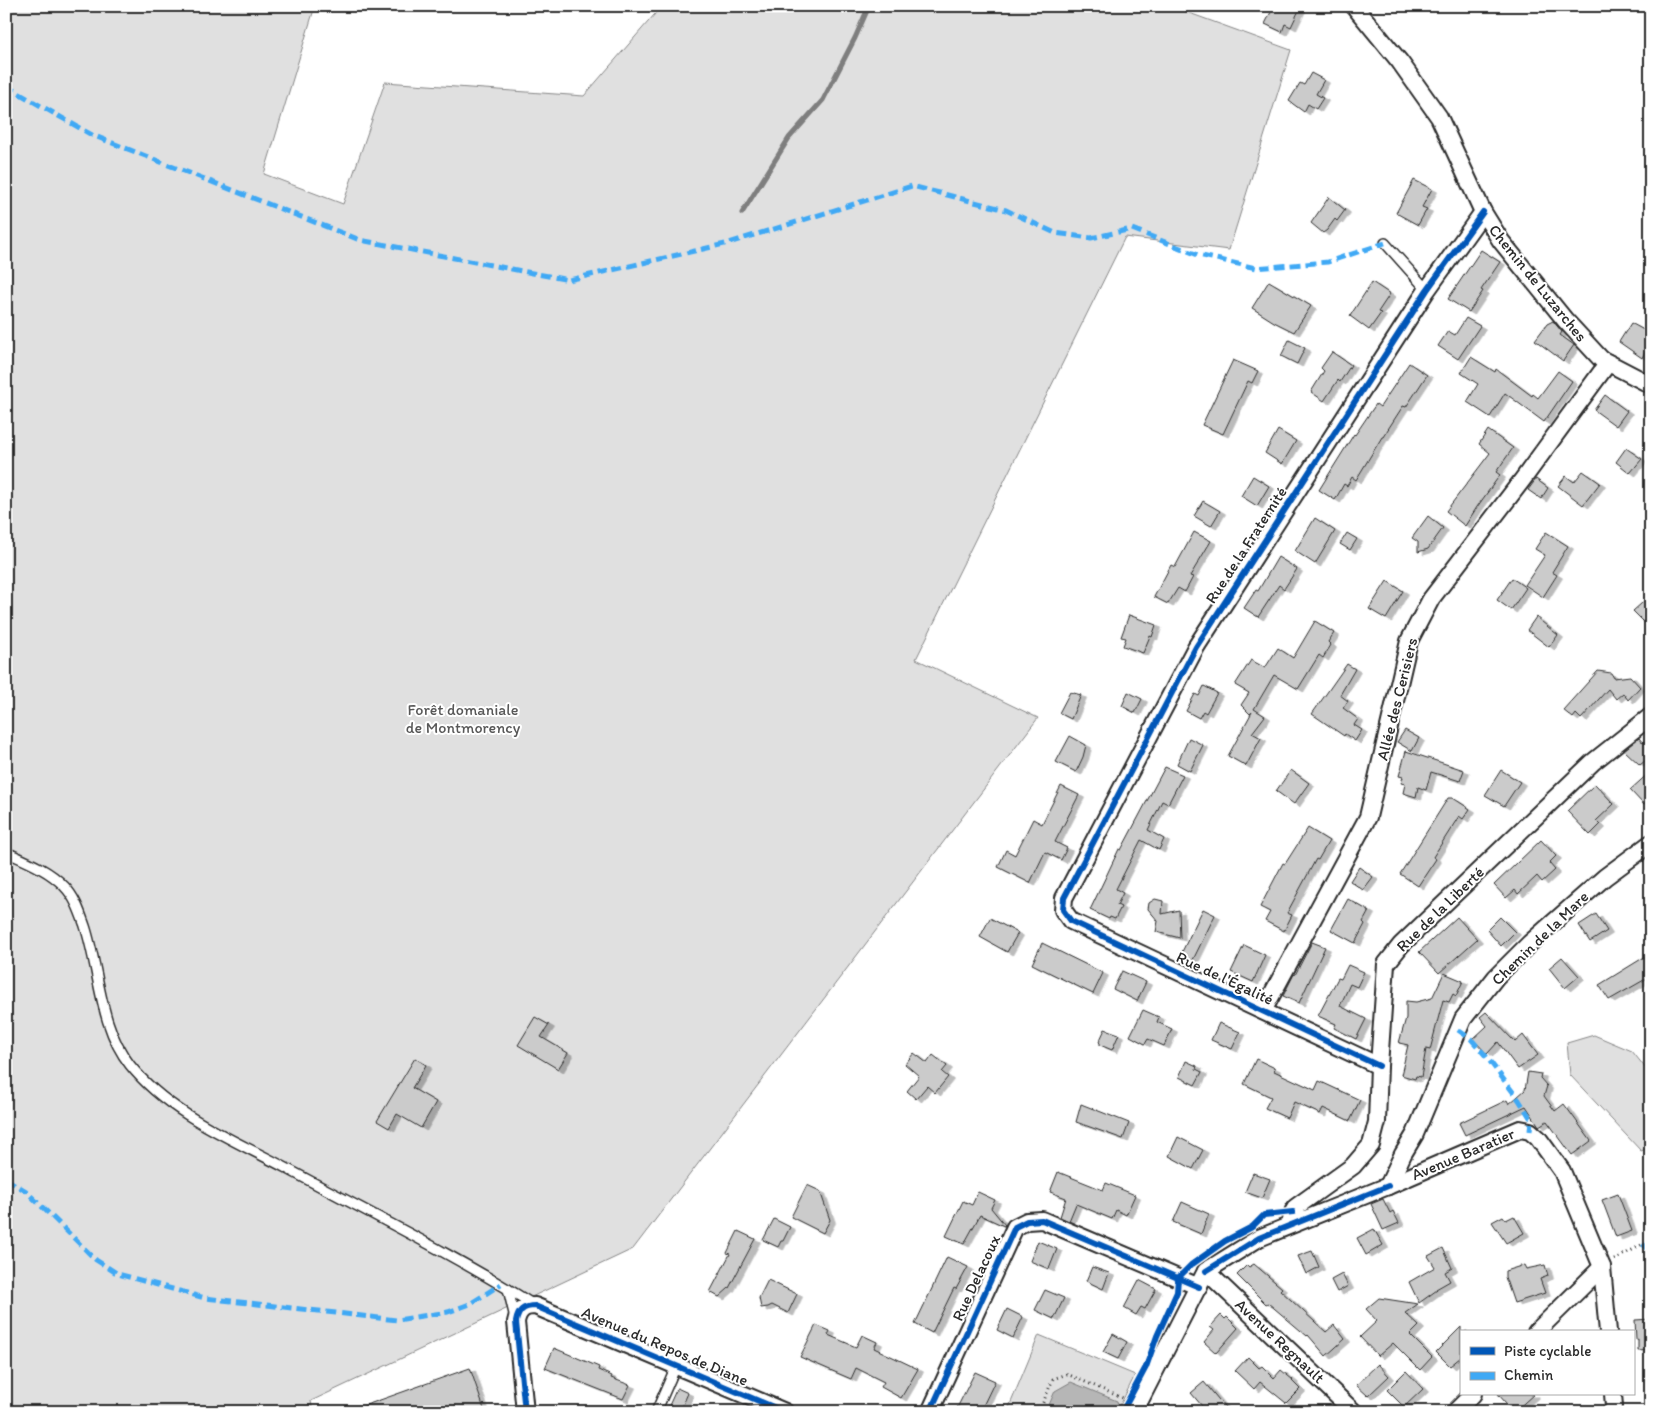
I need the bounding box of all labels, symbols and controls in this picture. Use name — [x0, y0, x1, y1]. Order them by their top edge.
street label: Chemin de Luzarches — [1485, 221, 1591, 345]
street label: Rue de la Fraternité — [1201, 483, 1291, 607]
street label: Allée des Cerisiers — [1373, 636, 1421, 762]
park label: Forêt domaniale de Montmorency — [406, 700, 521, 737]
street label: Rue de la Liberté — [1392, 862, 1488, 956]
street label: Chemin de la Mare — [1488, 887, 1593, 989]
street label: Rue de l'Égalité — [1173, 947, 1277, 1009]
street label: Avenue Baratier — [1409, 1124, 1517, 1184]
street label: Rue Delacoux — [948, 1232, 1004, 1324]
street label: Avenue Regnault — [1231, 1295, 1329, 1387]
street label: Avenue du Repos de Diane — [579, 1302, 751, 1390]
legend — [1460, 1330, 1634, 1396]
text: Piste cyclable — [1504, 1342, 1591, 1360]
text: Chemin — [1504, 1366, 1554, 1384]

